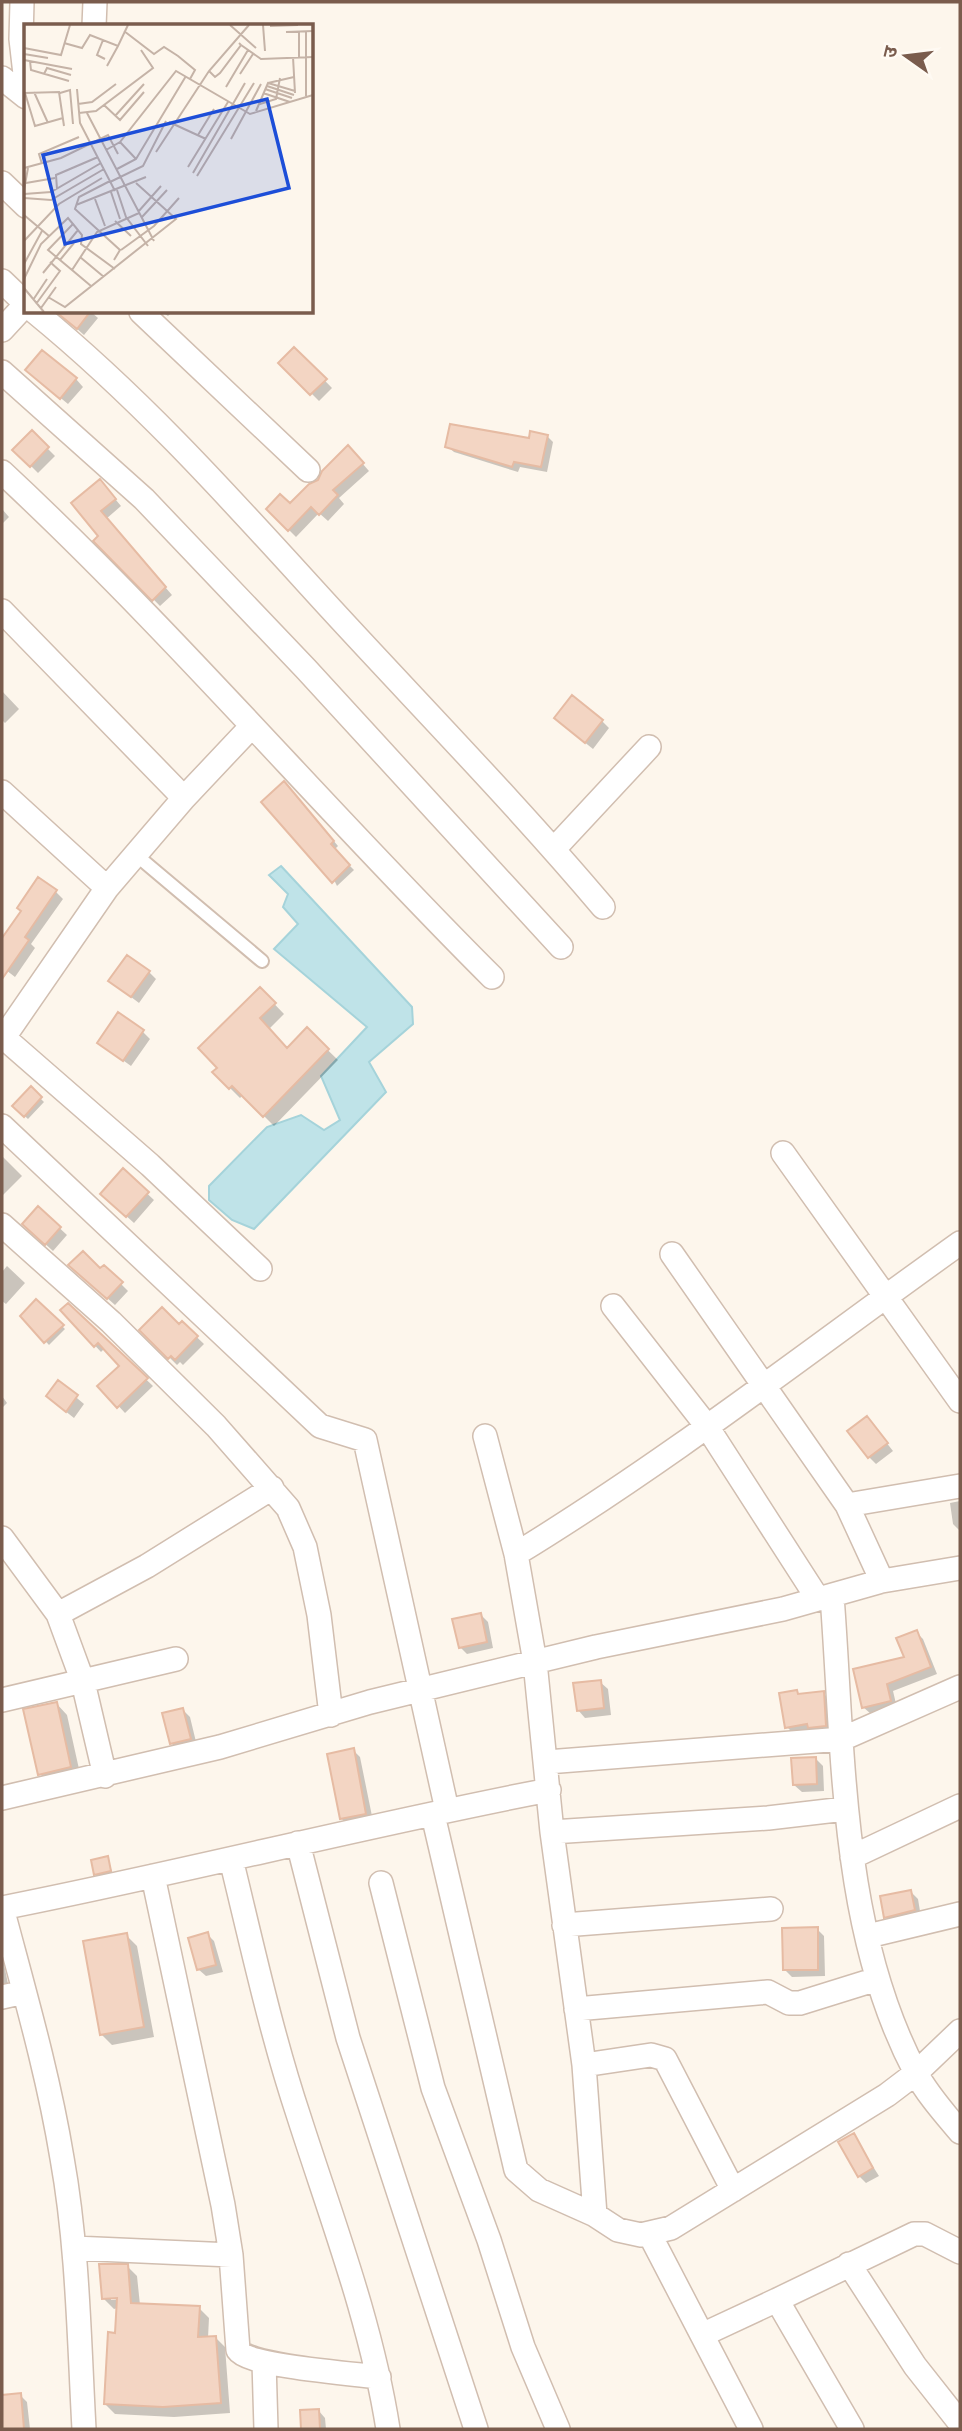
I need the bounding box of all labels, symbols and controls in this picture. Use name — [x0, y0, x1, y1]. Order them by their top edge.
north arrow — [871, 21, 941, 91]
inset map — [24, 24, 313, 313]
text: उ — [877, 43, 902, 60]

